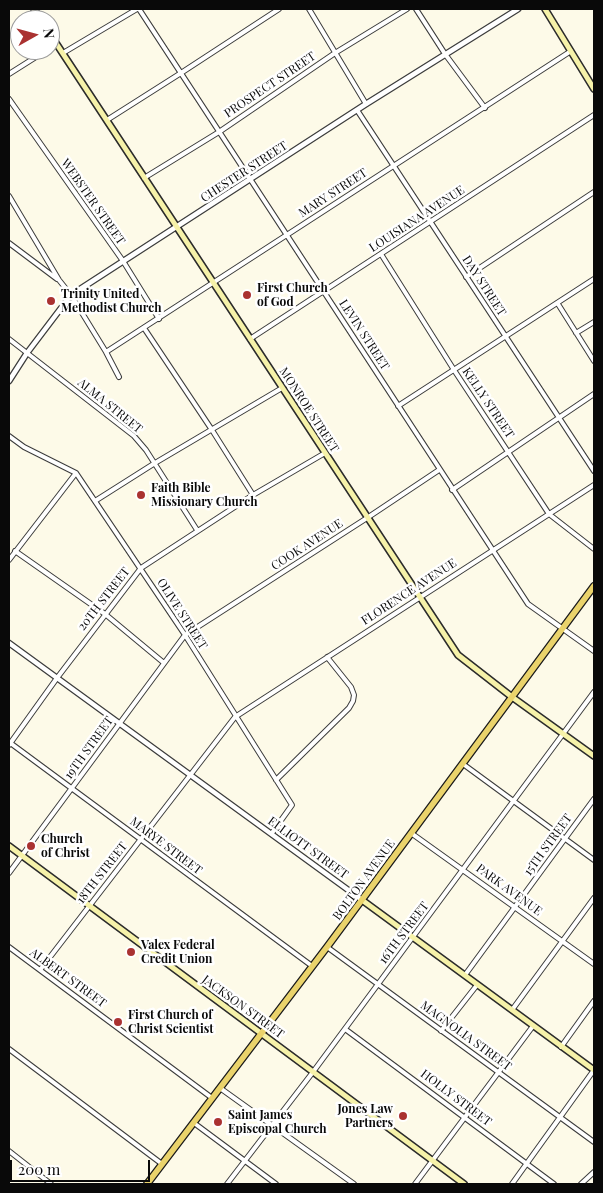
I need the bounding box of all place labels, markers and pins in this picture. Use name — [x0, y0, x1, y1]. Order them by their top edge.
place label: First Church of God — [257, 281, 328, 309]
place label: Trinity United Methodist Church — [61, 287, 161, 315]
marker: First Church of God — [241, 289, 253, 301]
marker: Trinity United Methodist Church — [45, 295, 57, 307]
place label: Faith Bible Missionary Church — [151, 481, 257, 509]
marker: Faith Bible Missionary Church — [135, 489, 147, 501]
place label: Church of Christ — [41, 832, 90, 860]
marker: Church of Christ — [25, 840, 37, 852]
place label: Valex Federal Credit Union — [141, 938, 215, 966]
marker: Valex Federal Credit Union — [125, 946, 137, 958]
place label: First Church of Christ Scientist — [128, 1008, 214, 1036]
marker: First Church of Christ Scientist — [112, 1016, 124, 1028]
place label: Jones Law Partners — [337, 1102, 393, 1130]
place label: Saint James Episcopal Church — [228, 1108, 327, 1136]
marker: Jones Law Partners — [397, 1110, 409, 1122]
marker: Saint James Episcopal Church — [212, 1116, 224, 1128]

